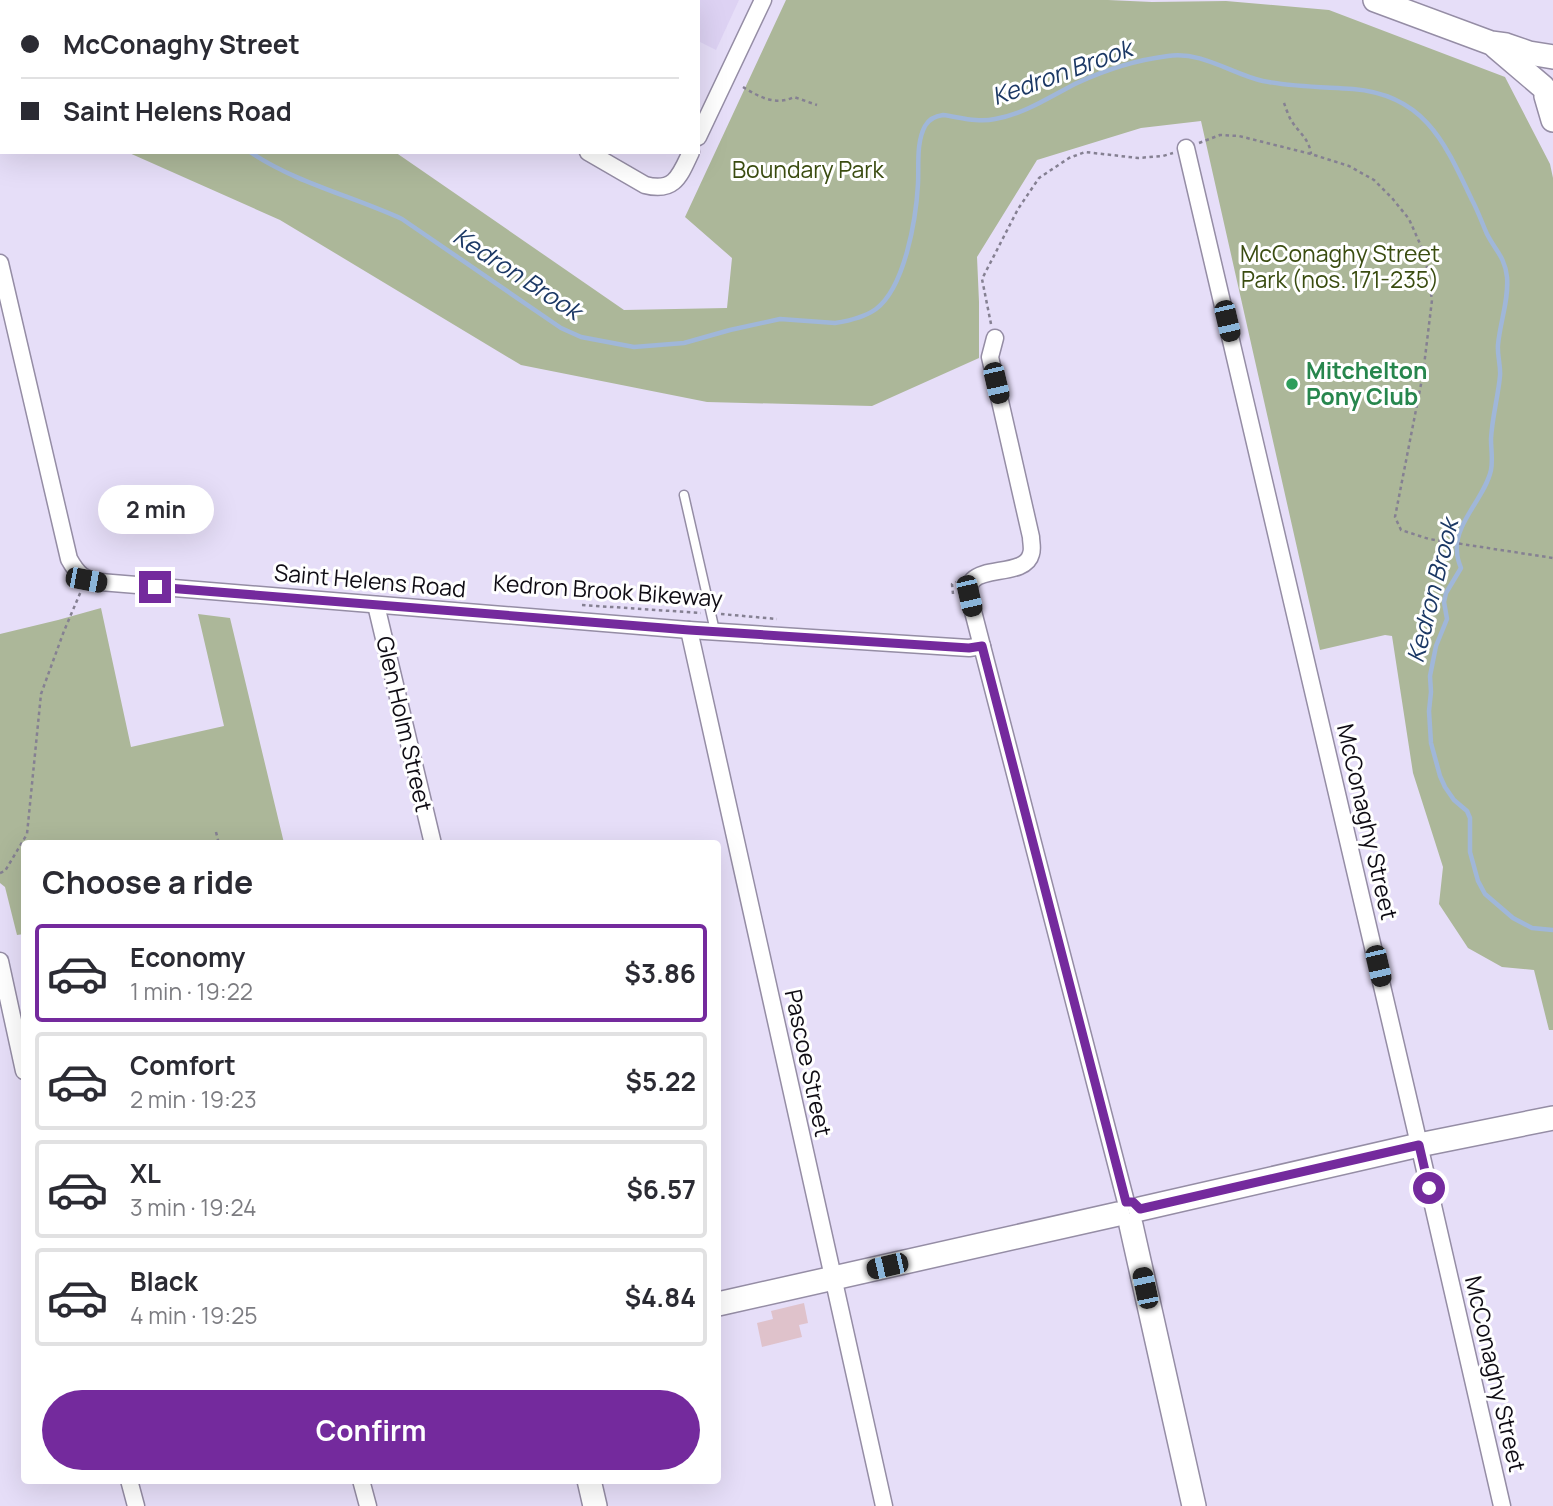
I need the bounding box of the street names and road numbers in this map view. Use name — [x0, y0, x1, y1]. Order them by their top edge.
street label: Saint Helens Road — [273, 556, 467, 604]
street label: Kedron Brook Bikeway — [492, 566, 724, 614]
street label: Glen Holm Street — [369, 633, 441, 815]
street label: McConaghy Street — [1330, 721, 1406, 923]
street label: Pascoe Street — [778, 986, 840, 1139]
street label: McConaghy Street — [1458, 1273, 1534, 1475]

